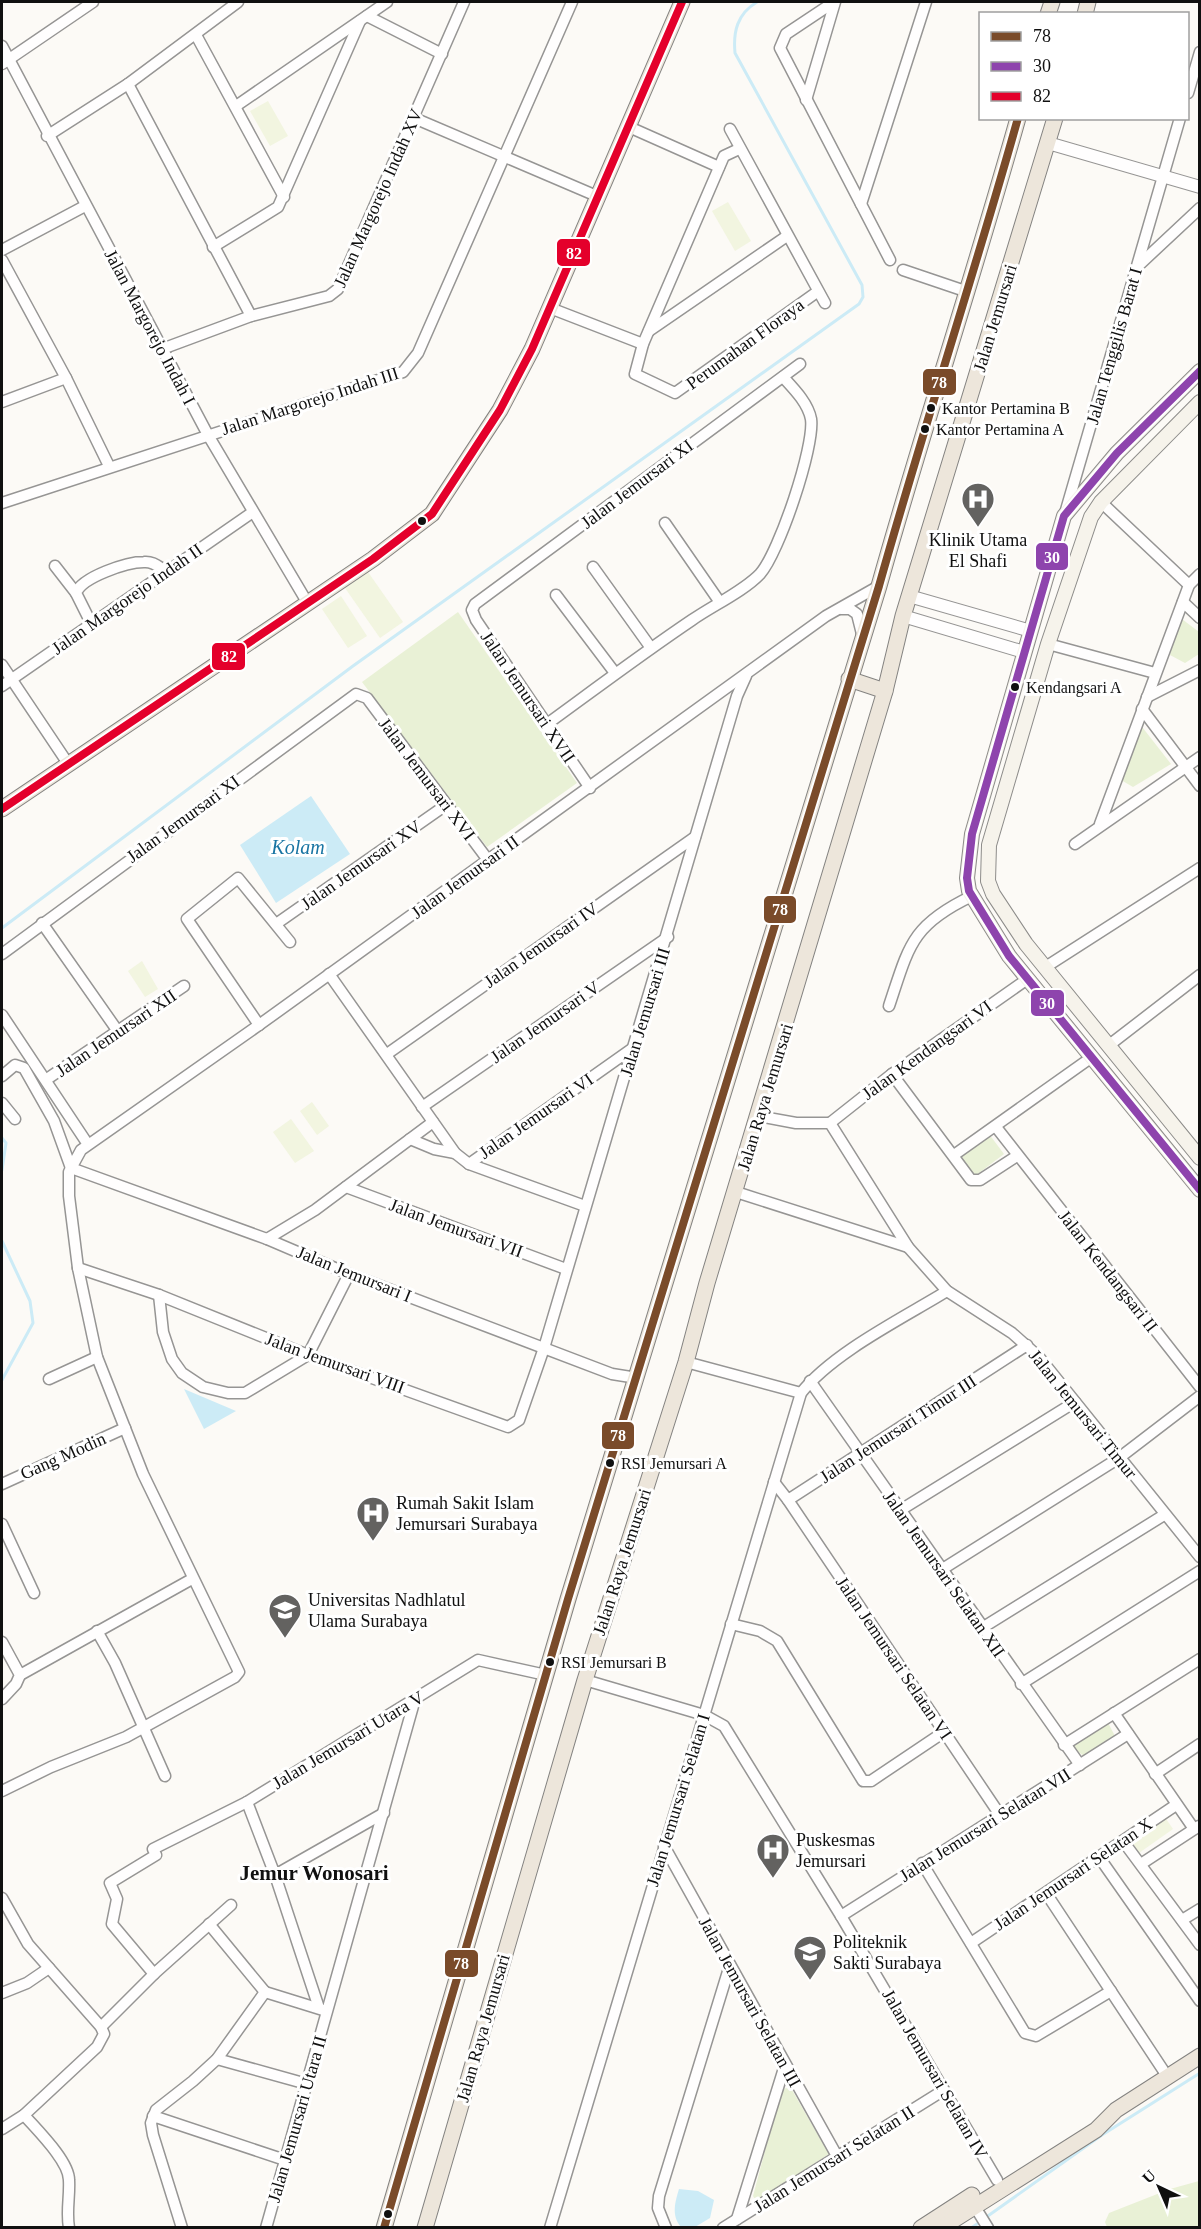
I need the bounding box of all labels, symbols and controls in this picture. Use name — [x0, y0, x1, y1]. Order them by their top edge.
legend — [979, 12, 1189, 120]
text: 78 — [1033, 26, 1051, 46]
text: 30 — [1033, 56, 1051, 76]
text: 82 — [1033, 86, 1051, 106]
street label: Jalan Margorejo Indah XV — [330, 106, 426, 290]
line badge: 82 — [556, 238, 591, 267]
text: 82 — [566, 245, 582, 262]
street label: Jalan Margorejo Indah I — [101, 246, 199, 408]
street label: Jalan Jemursari — [969, 262, 1021, 374]
street label: Jalan Tenggilis Barat I — [1082, 265, 1146, 427]
street label: Perumahan Floraya — [682, 295, 808, 393]
street label: Jalan Margorejo Indah III — [219, 363, 401, 439]
line badge: 78 — [922, 368, 957, 396]
text: 78 — [931, 374, 947, 391]
place label: Kantor Pertamina B — [942, 400, 1070, 417]
marker: Kantor Pertamina B — [925, 402, 937, 414]
place label: Kantor Pertamina A — [936, 421, 1064, 438]
marker: Kantor Pertamina A — [919, 423, 931, 435]
street label: Jalan Jemursari XI — [577, 435, 697, 533]
hospital icon: Klinik Utama El Shafi — [960, 481, 996, 528]
unlabelled marker — [416, 515, 428, 527]
place label: Klinik Utama El Shafi — [929, 530, 1027, 571]
street label: Jalan Margorejo Indah II — [48, 539, 206, 659]
line badge: 30 — [1035, 542, 1069, 571]
text: 30 — [1044, 549, 1060, 566]
street label: Jalan Jemursari XVII — [477, 628, 579, 766]
line badge: 82 — [211, 642, 246, 671]
text: 82 — [221, 648, 237, 665]
place label: Kendangsari A — [1026, 679, 1122, 697]
marker: Kendangsari A — [1009, 681, 1021, 693]
street label: Jalan Jemursari XVI — [374, 714, 480, 844]
street label: Jalan Jemursari XI — [123, 771, 243, 867]
street label: Jalan Jemursari XV — [297, 816, 425, 914]
street label: Jalan Jemursari II — [407, 831, 523, 923]
water label: Kolam — [270, 836, 325, 858]
line badge: 78 — [763, 895, 797, 924]
street label: Jalan Jemursari IV — [480, 898, 602, 992]
text: 78 — [772, 901, 788, 918]
street label: Jalan Jemursari III — [616, 945, 674, 1079]
street label: Jalan Jemursari V — [487, 977, 603, 1067]
street label: Jalan Jemursari XII — [52, 985, 180, 1081]
line badge: 30 — [1030, 989, 1065, 1017]
text: 30 — [1039, 995, 1055, 1012]
street label: Jalan Kendangsari VI — [858, 996, 996, 1104]
street label: Jalan Raya Jemursari — [733, 1021, 797, 1173]
street label: Jalan Jemursari VI — [475, 1069, 597, 1163]
street label: Jalan Jemursari VII — [387, 1195, 525, 1261]
street label: Jalan Kendangsari II — [1054, 1206, 1162, 1336]
street label: Jalan Jemursari I — [294, 1242, 414, 1306]
street label: Jalan Jemursari VIII — [263, 1329, 407, 1397]
street label: Jalan Jemursari Timur — [1025, 1346, 1141, 1482]
street label: Jalan Jemursari Timur III — [816, 1371, 980, 1487]
line badge: 78 — [601, 1421, 635, 1450]
text: 78 — [610, 1427, 626, 1444]
street label: Gang Modin — [17, 1428, 109, 1484]
place label: RSI Jemursari A — [621, 1455, 727, 1472]
marker: RSI Jemursari A — [604, 1457, 616, 1469]
street label: Jalan Raya Jemursari — [589, 1486, 655, 1638]
street label: Jalan Jemursari Selatan XII — [879, 1487, 1009, 1661]
place label: Rumah Sakit Islam Jemursari Surabaya — [396, 1493, 537, 1534]
hospital icon: Rumah Sakit Islam Jemursari Surabaya — [355, 1495, 391, 1542]
street label: Jalan Jemursari Selatan VI — [832, 1573, 956, 1743]
place label: Universitas Nadhlatul Ulama Surabaya — [308, 1590, 465, 1631]
school or university icon: Universitas Nadhlatul Ulama Surabaya — [267, 1592, 303, 1639]
place label: RSI Jemursari B — [561, 1654, 667, 1671]
marker: RSI Jemursari B — [544, 1656, 556, 1668]
street label: Jalan Jemursari Utara V — [269, 1687, 427, 1793]
street label: Jalan Jemursari Selatan I — [642, 1711, 714, 1889]
street label: Jalan Jemursari Selatan VII — [896, 1764, 1074, 1886]
street label: Jalan Jemursari Selatan X — [990, 1814, 1156, 1934]
place label: Puskesmas Jemursari — [796, 1830, 875, 1871]
hospital icon: Puskesmas Jemursari — [755, 1832, 791, 1879]
district label: Jemur Wonosari — [239, 1861, 389, 1885]
street label: Jalan Jemursari Selatan III — [695, 1913, 805, 2091]
place label: Politeknik Sakti Surabaya — [833, 1932, 941, 1973]
school or university icon: Politeknik Sakti Surabaya — [792, 1934, 828, 1981]
line badge: 78 — [444, 1949, 479, 1978]
street label: Jalan Raya Jemursari — [452, 1952, 514, 2104]
text: 78 — [453, 1955, 469, 1972]
street label: Jalan Jemursari Selatan IV — [878, 1986, 992, 2162]
street label: Jalan Jemursari Utara II — [264, 2033, 330, 2205]
street label: Jalan Jemursari Selatan II — [750, 2101, 918, 2217]
north arrow — [1129, 2157, 1189, 2217]
text: U — [1139, 2166, 1159, 2187]
unlabelled marker — [382, 2208, 394, 2220]

